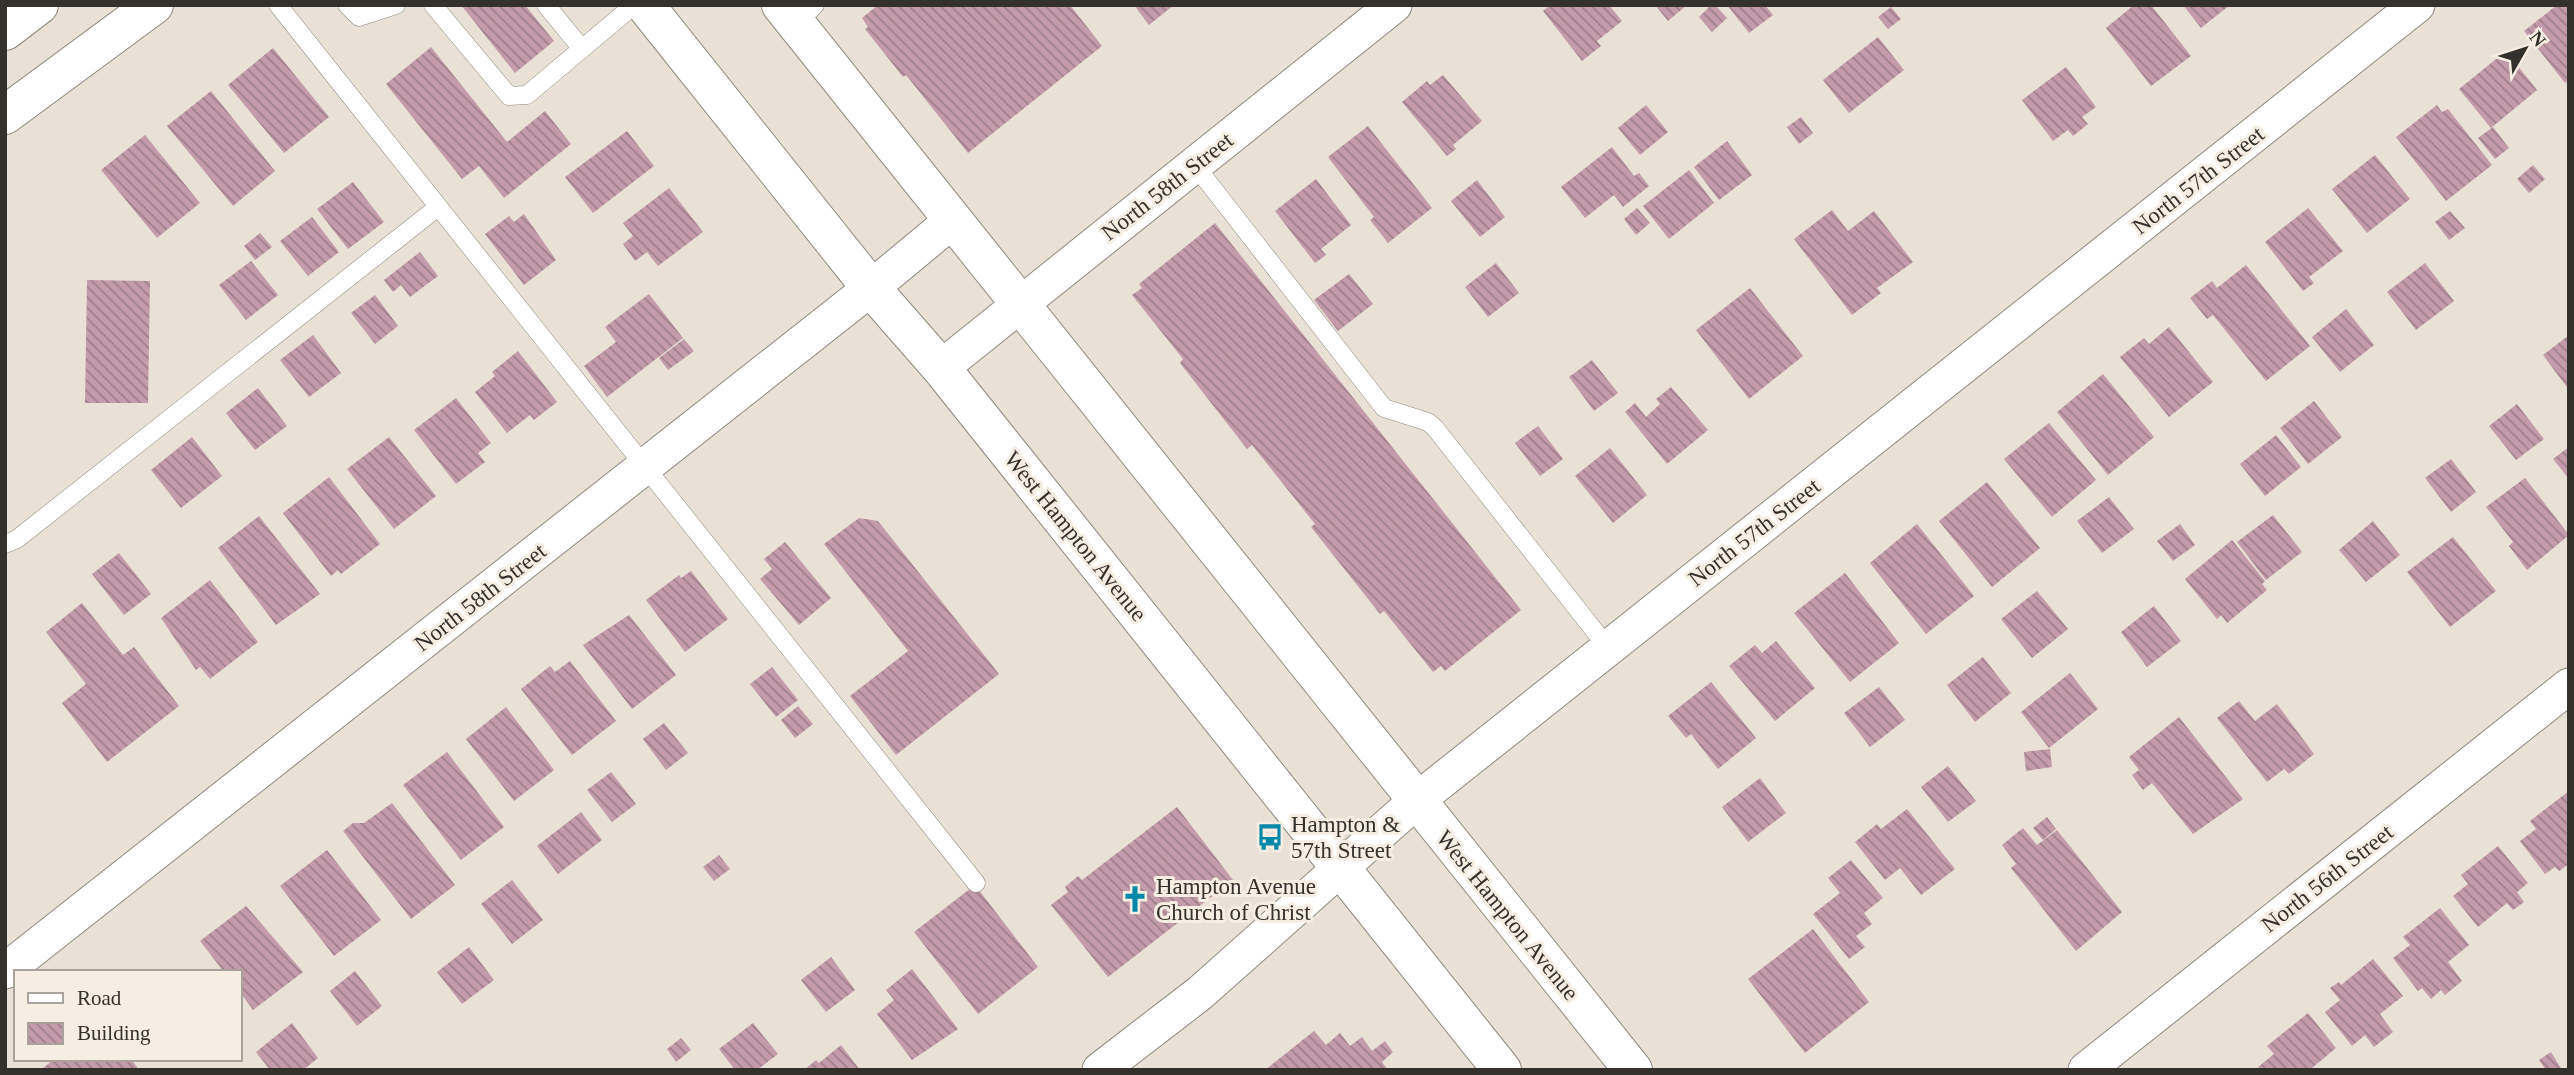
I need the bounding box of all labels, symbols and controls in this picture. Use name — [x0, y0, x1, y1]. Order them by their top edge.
north arrow — [2490, 14, 2560, 84]
text: N — [2525, 27, 2550, 51]
street label: North 57th Street — [2128, 121, 2269, 239]
street label: North 58th Street — [1097, 127, 1238, 245]
street label: West Hampton Avenue — [999, 446, 1152, 626]
street label: North 57th Street — [1684, 473, 1825, 591]
street label: North 58th Street — [410, 538, 551, 656]
place label: Hampton & 57th Street — [1291, 812, 1400, 863]
street label: North 56th Street — [2257, 819, 2398, 937]
bus stop icon: Hampton & 57th Street — [1255, 822, 1285, 852]
street label: West Hampton Avenue — [1431, 825, 1584, 1005]
place label: Hampton Avenue Church of Christ — [1156, 874, 1316, 925]
church icon: Hampton Avenue Church of Christ — [1120, 884, 1150, 914]
legend — [14, 970, 242, 1061]
text: Road — [77, 986, 122, 1010]
text: Building — [77, 1021, 151, 1045]

